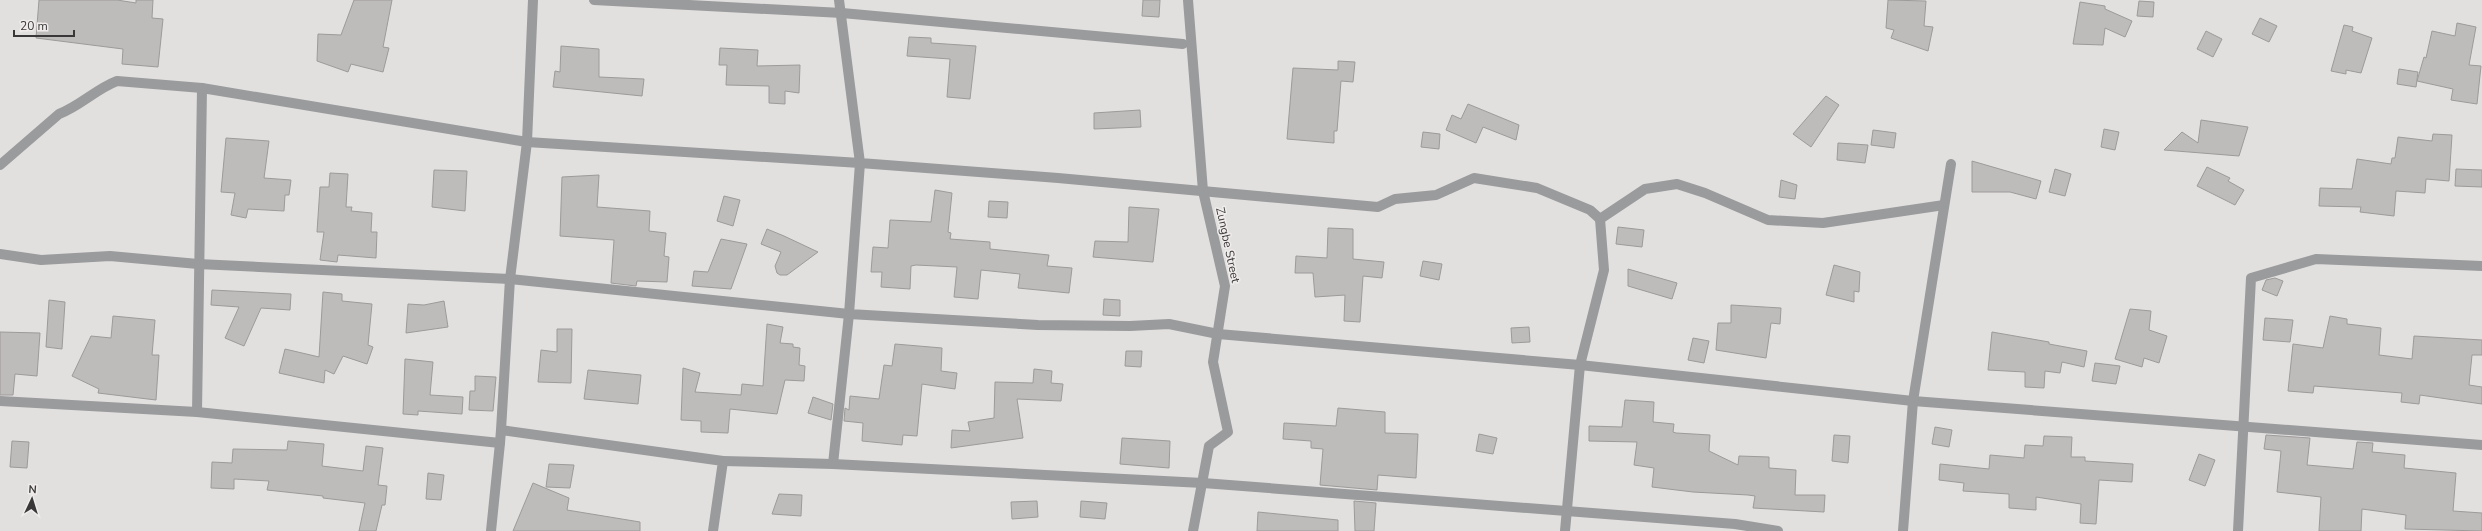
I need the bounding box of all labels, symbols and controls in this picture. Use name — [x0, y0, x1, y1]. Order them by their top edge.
scale bar — [14, 12, 74, 38]
text: 20 m — [20, 18, 48, 34]
street label: Zungbe Street — [1212, 206, 1244, 285]
north arrow — [12, 479, 52, 519]
text: N — [28, 482, 37, 497]

